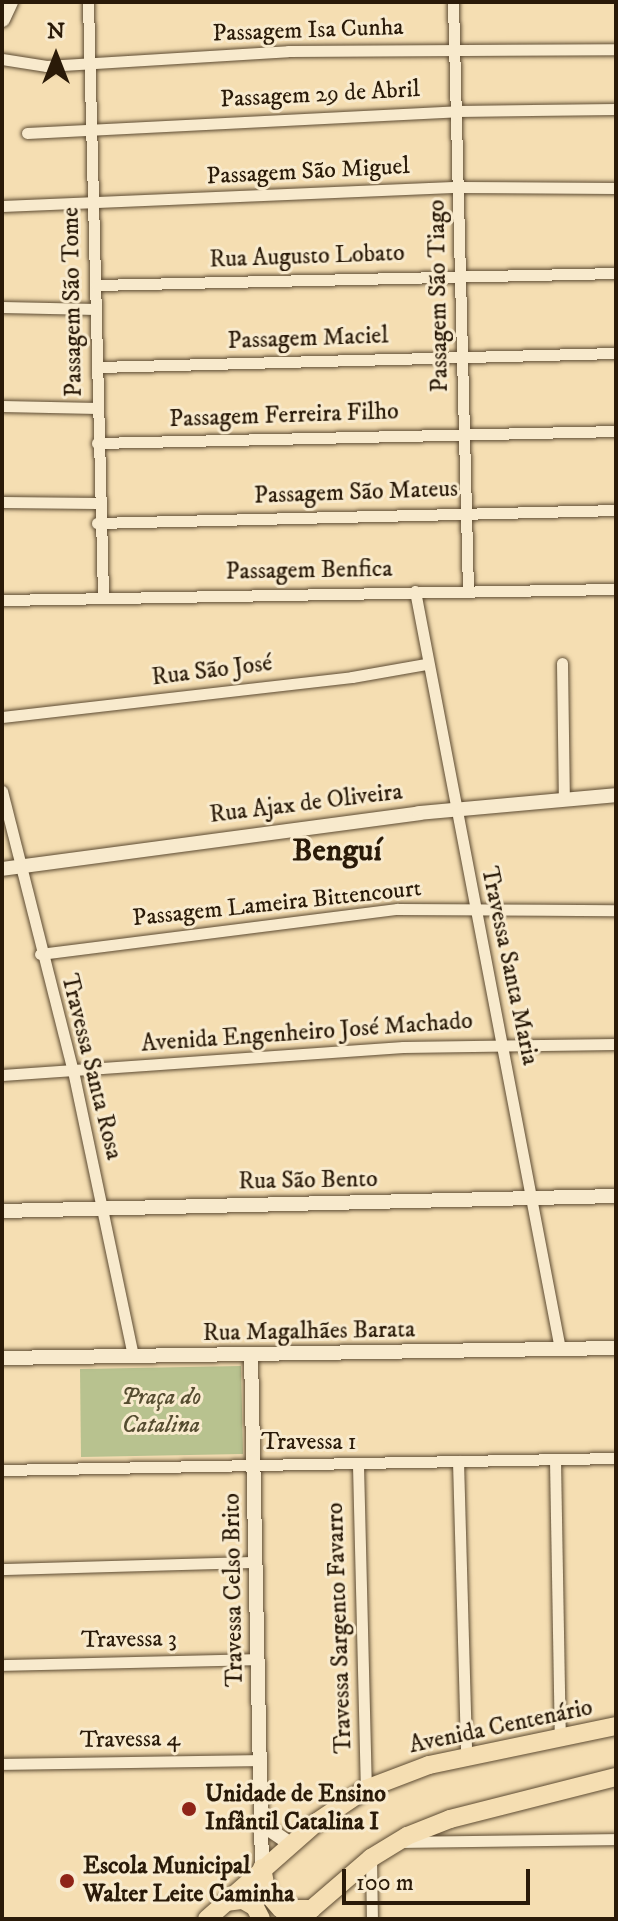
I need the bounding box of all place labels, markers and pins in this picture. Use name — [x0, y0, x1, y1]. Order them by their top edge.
place label: Unidade de Ensino Infântil Catalina I — [205, 1781, 386, 1837]
marker: Unidade de Ensino Infântil Catalina I — [180, 1800, 198, 1818]
place label: Escola Municipal Walter Leite Caminha — [83, 1853, 294, 1909]
marker: Escola Municipal Walter Leite Caminha — [58, 1872, 76, 1890]

